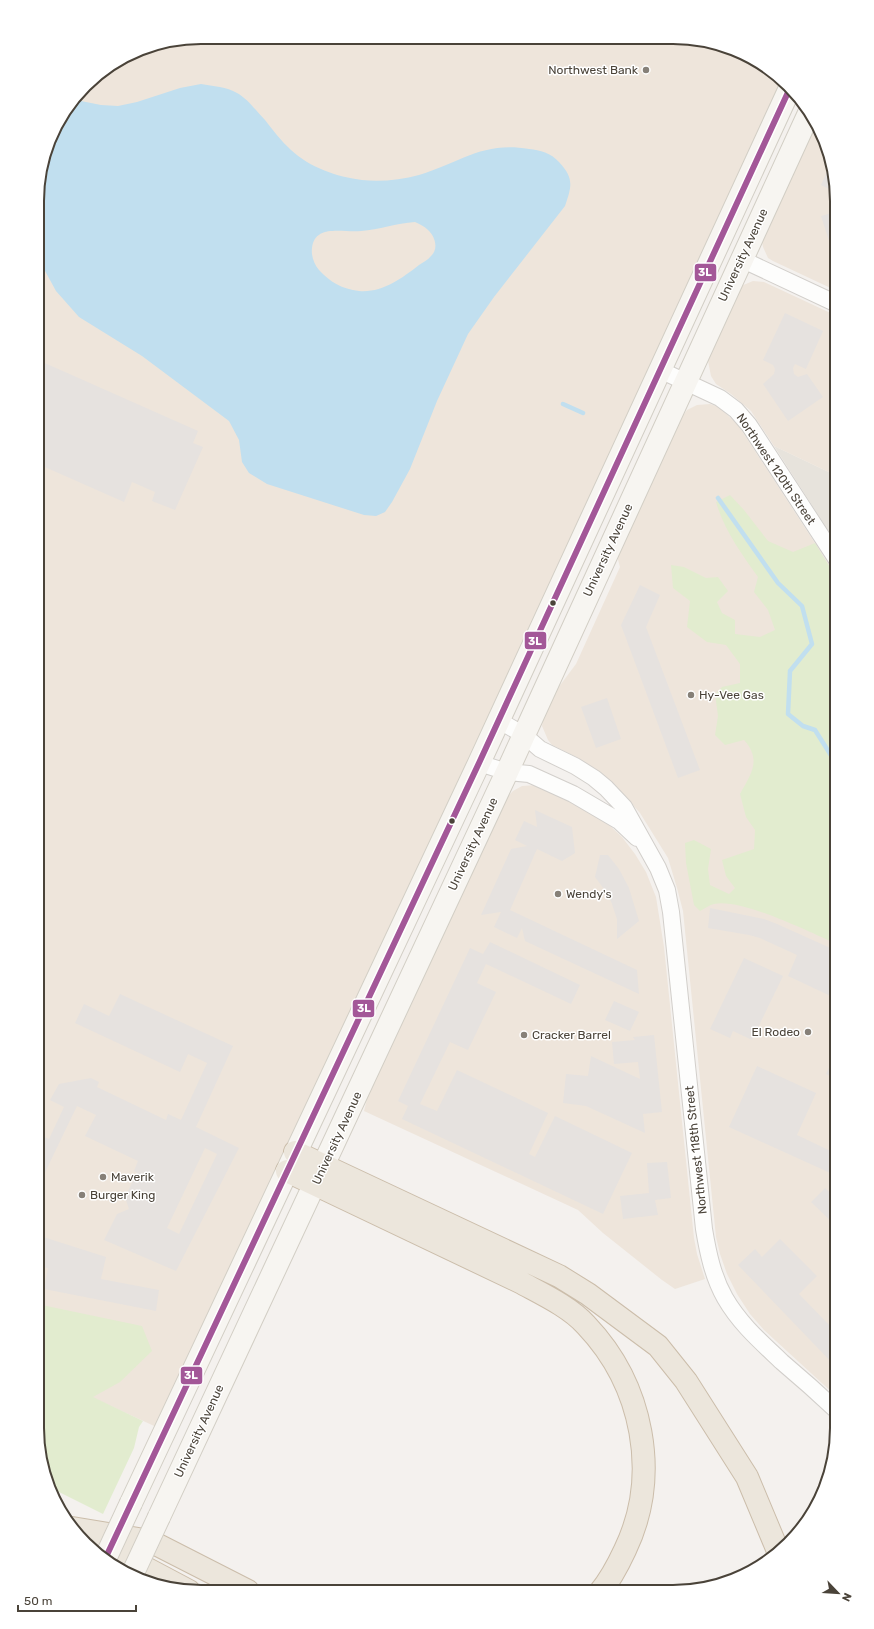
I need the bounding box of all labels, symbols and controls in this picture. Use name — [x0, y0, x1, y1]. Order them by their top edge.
place label: Northwest Bank — [548, 63, 639, 77]
marker: Northwest Bank — [641, 65, 651, 75]
street label: University Avenue — [715, 206, 771, 304]
line badge: 3L — [694, 263, 717, 282]
text: 3L — [698, 266, 712, 279]
street label: Northwest 120th Street — [734, 411, 819, 527]
street label: University Avenue — [580, 501, 636, 599]
unlabelled marker — [548, 598, 558, 608]
line badge: 3L — [524, 631, 547, 650]
text: 3L — [528, 635, 542, 648]
place label: Hy-Vee Gas — [699, 688, 764, 702]
marker: Hy-Vee Gas — [686, 690, 696, 700]
street label: University Avenue — [445, 795, 501, 893]
unlabelled marker — [447, 816, 457, 826]
place label: Wendy's — [566, 887, 612, 901]
marker: Wendy's — [553, 889, 563, 899]
line badge: 3L — [352, 999, 375, 1018]
text: 3L — [357, 1002, 371, 1015]
place label: El Rodeo — [751, 1025, 800, 1039]
marker: El Rodeo — [803, 1027, 813, 1037]
place label: Cracker Barrel — [532, 1028, 611, 1042]
marker: Cracker Barrel — [519, 1030, 529, 1040]
street label: Northwest 118th Street — [682, 1085, 710, 1215]
street label: University Avenue — [309, 1089, 365, 1187]
place label: Maverik — [111, 1170, 155, 1184]
marker: Maverik — [98, 1172, 108, 1182]
place label: Burger King — [90, 1188, 155, 1202]
marker: Burger King — [77, 1190, 87, 1200]
line badge: 3L — [180, 1366, 203, 1385]
text: 3L — [184, 1369, 198, 1382]
street label: University Avenue — [171, 1382, 227, 1480]
north arrow — [818, 1573, 858, 1613]
scale bar — [18, 1587, 136, 1613]
text: N — [839, 1591, 854, 1603]
text: 50 m — [24, 1594, 52, 1608]

